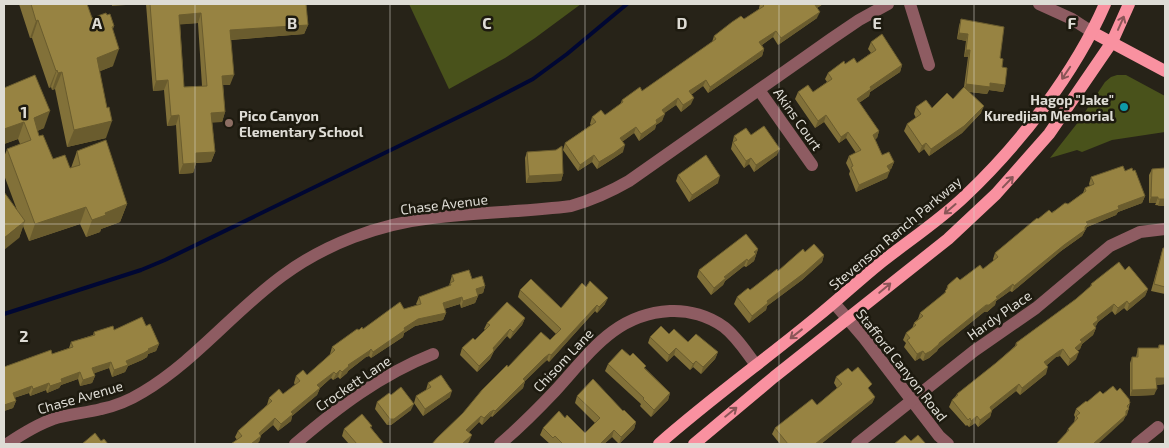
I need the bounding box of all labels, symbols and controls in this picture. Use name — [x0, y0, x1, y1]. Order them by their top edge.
text: A — [92, 13, 103, 32]
text: B — [287, 13, 297, 32]
text: C — [482, 13, 492, 32]
text: D — [677, 13, 688, 32]
text: E — [872, 13, 882, 32]
text: F — [1068, 13, 1077, 32]
one-way arrow — [1116, 16, 1126, 31]
one-way arrow — [1061, 65, 1071, 79]
street label: Akins Court — [770, 84, 826, 154]
place label: Hagop "Jake" Kuredjian Memorial — [984, 91, 1114, 124]
marker: Hagop "Jake" Kuredjian Memorial — [1118, 101, 1130, 113]
text: 1 — [21, 102, 27, 121]
place label: Pico Canyon Elementary School — [239, 107, 364, 140]
marker: Pico Canyon Elementary School — [223, 117, 235, 129]
street label: Stevenson Ranch Parkway — [825, 172, 965, 293]
one-way arrow — [1002, 176, 1014, 188]
street label: Chase Avenue — [399, 190, 489, 218]
one-way arrow — [943, 203, 956, 215]
one-way arrow — [879, 283, 892, 294]
street label: Hardy Place — [963, 286, 1035, 344]
street label: Stafford Canyon Road — [853, 305, 951, 425]
street label: Chisom Lane — [529, 325, 597, 395]
text: 2 — [19, 326, 29, 345]
one-way arrow — [790, 328, 803, 339]
street label: Crockett Lane — [312, 352, 394, 414]
street label: Chase Avenue — [35, 377, 125, 417]
one-way arrow — [724, 407, 737, 418]

